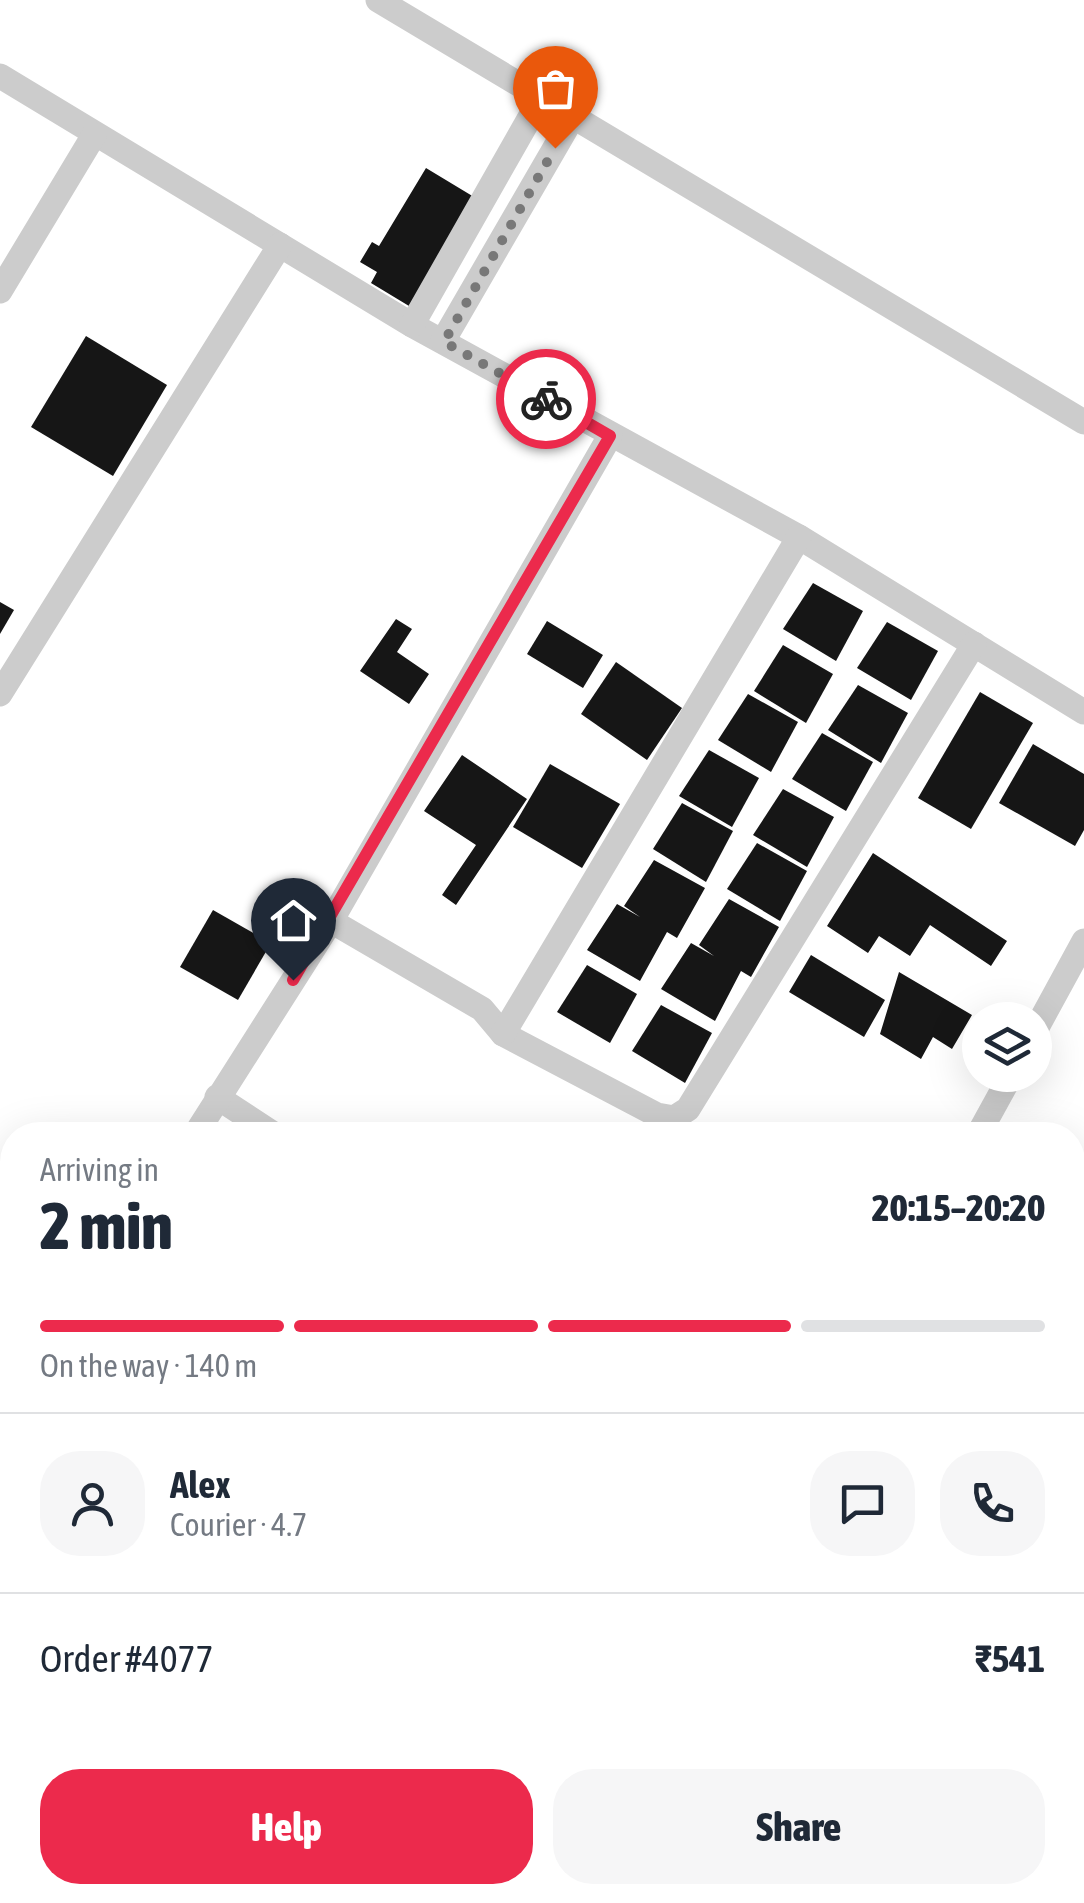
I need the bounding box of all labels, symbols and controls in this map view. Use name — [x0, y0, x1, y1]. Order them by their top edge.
pin — [513, 46, 598, 149]
icon: bag — [528, 61, 583, 116]
courier — [496, 349, 596, 449]
icon: bike — [519, 372, 574, 427]
pin — [251, 878, 336, 981]
icon: home — [266, 893, 321, 948]
map controls — [962, 1002, 1052, 1092]
button: layers — [962, 1002, 1052, 1092]
text: Arriving in — [40, 1151, 159, 1188]
text: 20:15–20:20 — [872, 1186, 1045, 1229]
text: 2 min — [40, 1188, 173, 1263]
text: On the way · 140 m — [40, 1347, 257, 1384]
button: person — [40, 1451, 145, 1556]
button: chat — [810, 1451, 915, 1556]
button: phone — [940, 1451, 1045, 1556]
text: Alex — [170, 1463, 231, 1506]
text: Courier · 4.7 — [170, 1506, 307, 1543]
text: Order #4077 — [40, 1637, 213, 1680]
text: ₹541 — [975, 1637, 1045, 1680]
button: Help — [40, 1769, 533, 1884]
button: Share — [553, 1769, 1045, 1884]

